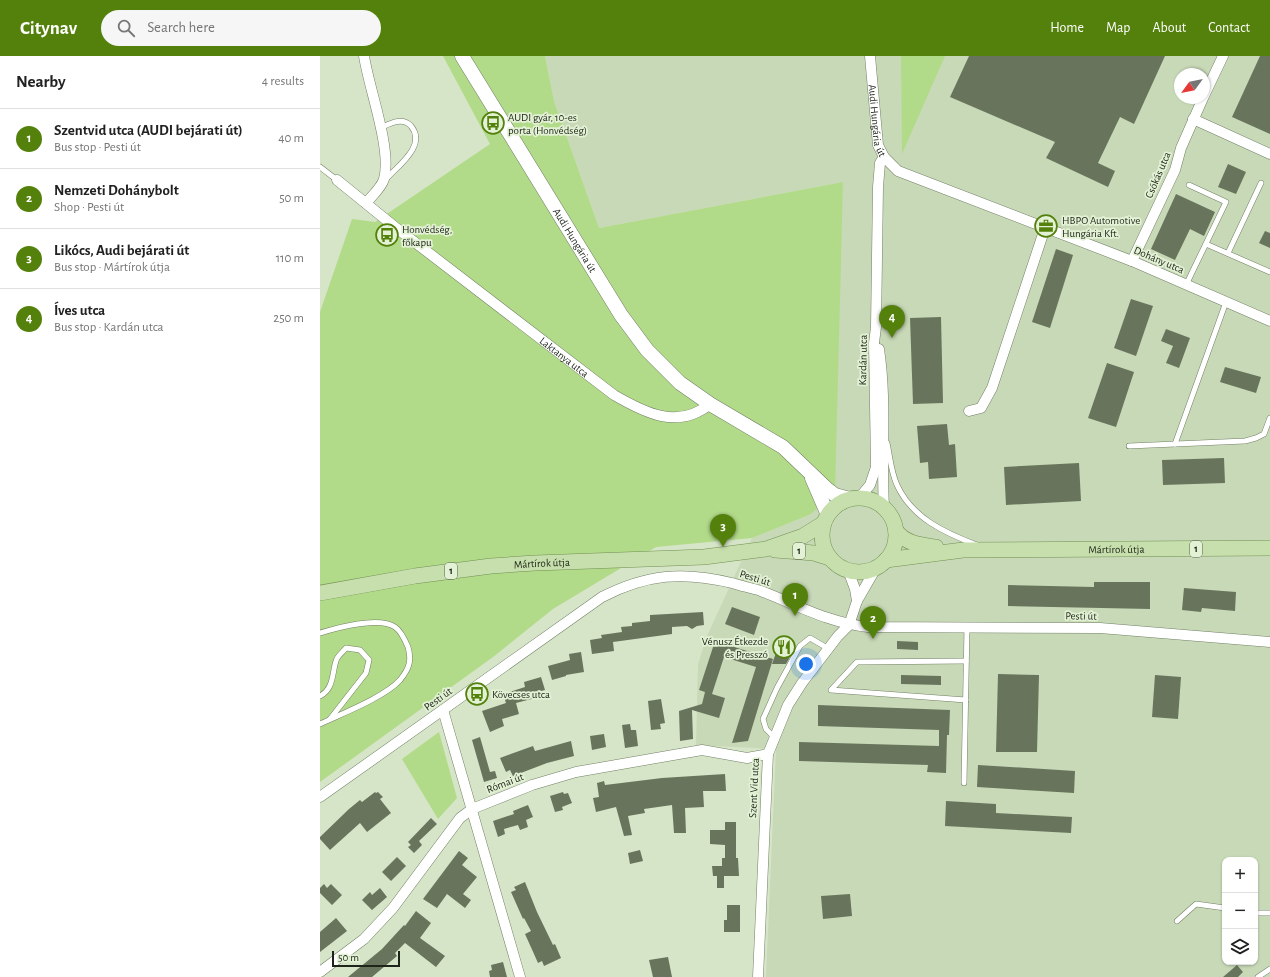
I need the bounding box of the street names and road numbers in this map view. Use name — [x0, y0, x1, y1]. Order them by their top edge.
street label: Audi Hungária út — [867, 84, 889, 159]
street label: Csókás utca — [1143, 150, 1173, 200]
street label: Audi Hungária út — [551, 206, 599, 275]
street label: Dohány utca — [1132, 245, 1186, 275]
street label: Laktanya utca — [538, 335, 591, 379]
street label: Kardán utca — [857, 335, 869, 385]
road number: 1 — [1190, 541, 1202, 557]
road number: 1 — [793, 543, 805, 559]
street label: Mártírok útja — [1088, 543, 1145, 555]
street label: Mártírok útja — [513, 556, 570, 570]
road number: 1 — [445, 563, 457, 579]
street label: Pesti út — [738, 568, 772, 588]
street label: Pesti út — [1065, 610, 1097, 622]
street label: Pesti út — [422, 685, 454, 713]
street label: Szent Vid utca — [747, 758, 761, 818]
street label: Római út — [485, 771, 525, 795]

